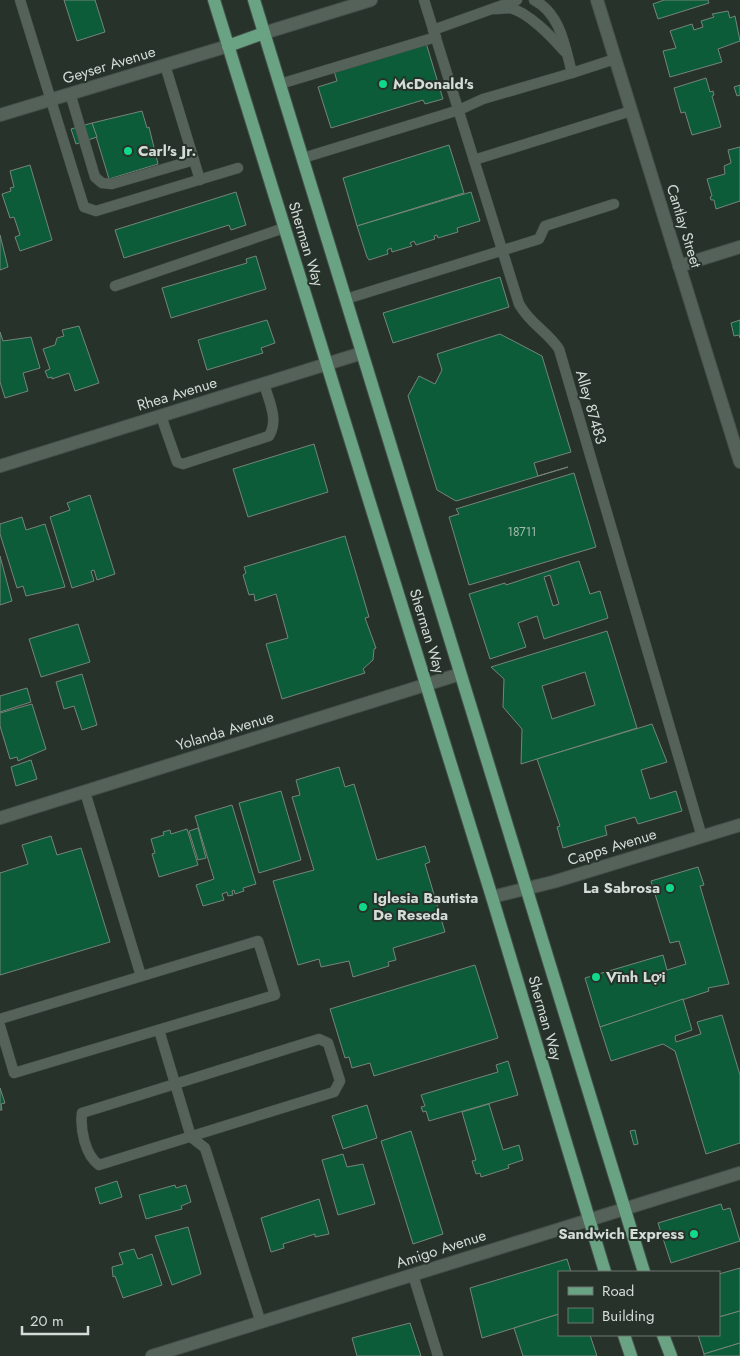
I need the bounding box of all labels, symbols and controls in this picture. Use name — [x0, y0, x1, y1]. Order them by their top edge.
street label: Geyser Avenue — [60, 40, 158, 90]
place label: McDonald's — [393, 73, 474, 95]
marker: McDonald's — [377, 78, 389, 90]
place label: Carl's Jr. — [138, 140, 196, 162]
marker: Carl's Jr. — [122, 145, 134, 157]
street label: Cantlay Street — [661, 181, 707, 271]
street label: Sherman Way — [283, 199, 329, 289]
street label: Alley 87483 — [570, 367, 612, 447]
street label: Rhea Avenue — [134, 371, 220, 417]
house number: 18711 — [508, 523, 536, 541]
street label: Sherman Way — [404, 586, 450, 676]
street label: Yolanda Avenue — [174, 706, 277, 756]
street label: Capps Avenue — [565, 823, 659, 871]
place label: La Sabrosa — [583, 877, 660, 899]
marker: La Sabrosa — [664, 882, 676, 894]
place label: Iglesia Bautista De Reseda — [373, 887, 478, 926]
marker: Iglesia Bautista De Reseda — [357, 901, 369, 913]
place label: Vĩnh Lợi — [605, 966, 666, 988]
marker: Vĩnh Lợi — [590, 971, 602, 983]
street label: Sherman Way — [522, 973, 568, 1063]
place label: Sandwich Express — [558, 1223, 684, 1245]
street label: Amigo Avenue — [393, 1224, 489, 1274]
marker: Sandwich Express — [688, 1228, 700, 1240]
legend — [558, 1271, 720, 1336]
text: Road — [602, 1280, 634, 1302]
scale bar — [22, 1304, 89, 1336]
text: Building — [602, 1305, 654, 1327]
text: 20 m — [30, 1310, 64, 1332]

